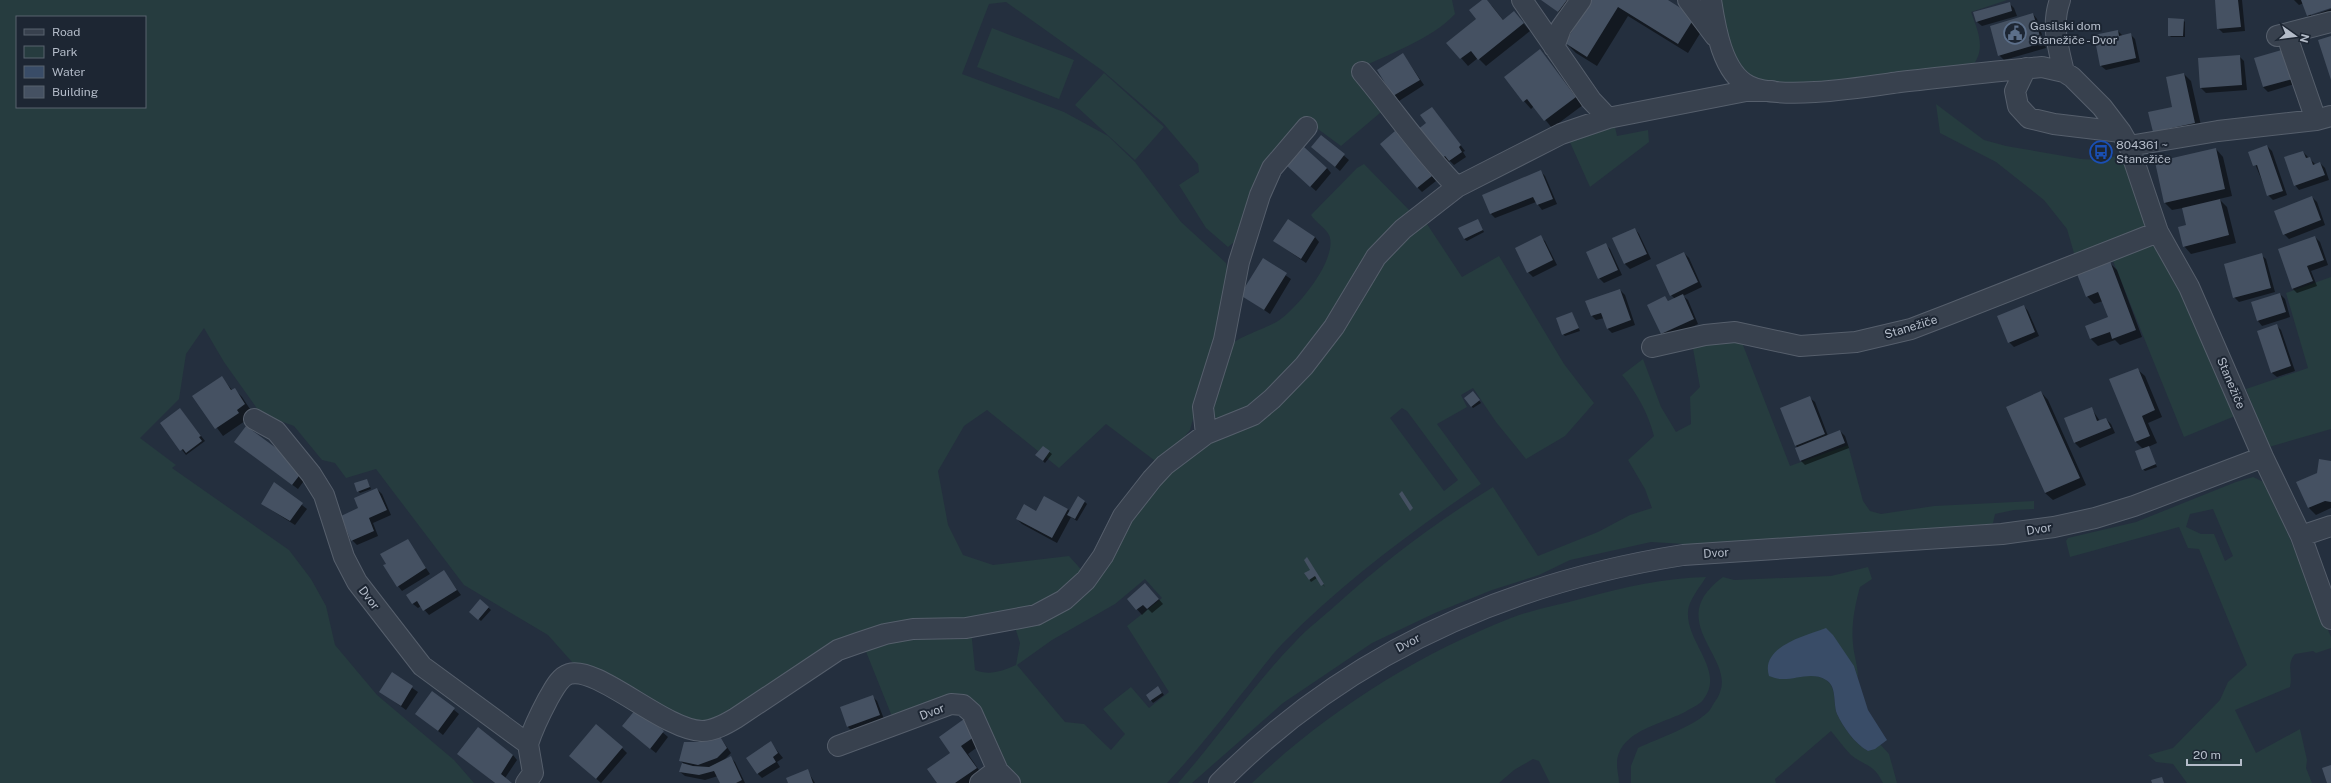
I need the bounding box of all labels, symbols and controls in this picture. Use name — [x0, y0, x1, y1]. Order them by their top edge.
legend — [16, 16, 146, 108]
north arrow — [2275, 16, 2315, 56]
place label: Gasilski dom Stanežiče - Dvor — [2030, 19, 2118, 47]
public building icon: Gasilski dom Stanežiče - Dvor — [2002, 20, 2028, 46]
text: Road — [52, 25, 80, 39]
text: N — [2298, 33, 2312, 44]
text: Park — [52, 45, 78, 59]
text: Water — [52, 65, 86, 79]
text: Building — [52, 85, 98, 99]
place label: 804361 ~ Stanežiče — [2116, 138, 2171, 166]
bus stop icon: 804361 ~ Stanežiče — [2088, 139, 2114, 165]
street label: Stanežiče — [1883, 312, 1939, 342]
street label: Stanežiče — [2214, 355, 2248, 411]
street label: Dvor — [2025, 520, 2053, 538]
street label: Dvor — [1703, 545, 1730, 561]
street label: Dvor — [356, 584, 383, 613]
street label: Dvor — [1393, 631, 1423, 655]
street label: Dvor — [917, 701, 947, 723]
scale bar — [2187, 741, 2241, 767]
text: 20 m — [2193, 748, 2221, 762]

